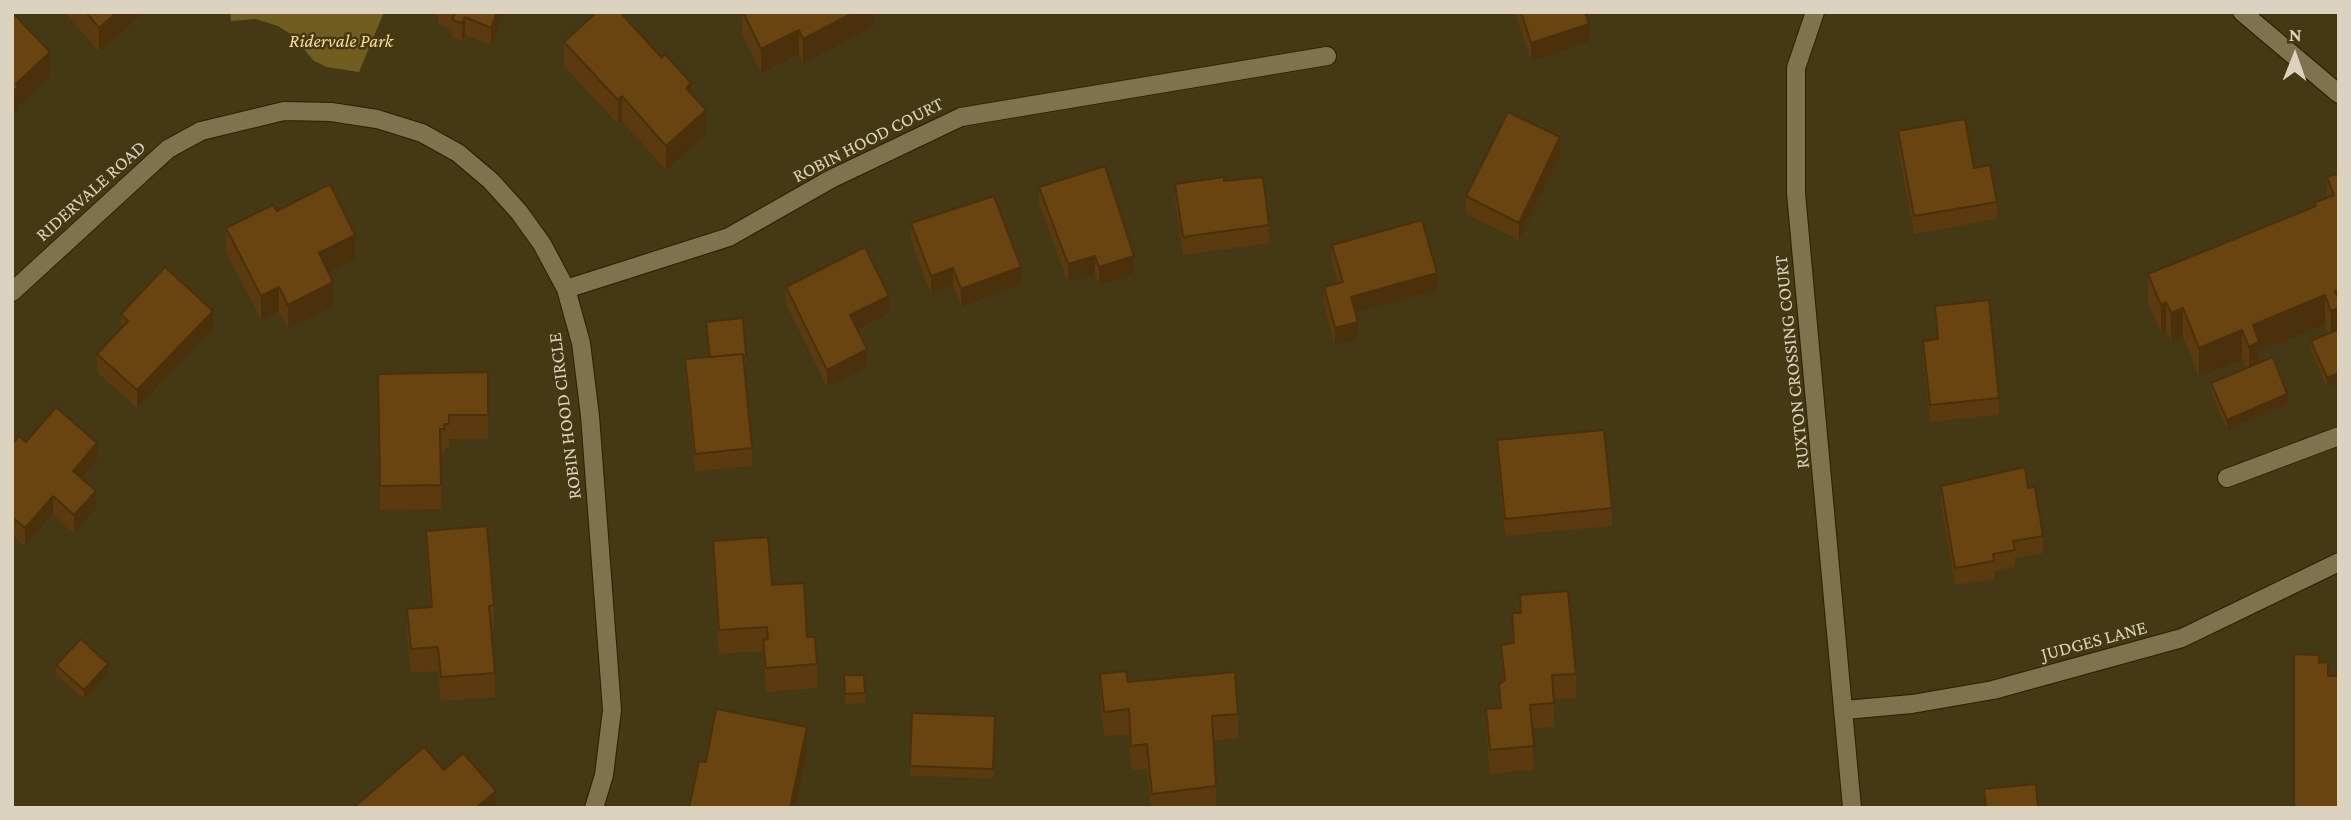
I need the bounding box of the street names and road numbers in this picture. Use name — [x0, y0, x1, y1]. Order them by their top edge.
street label: ROBIN HOOD COURT — [789, 92, 947, 188]
street label: RIDERVALE ROAD — [31, 136, 151, 246]
street label: RUXTON CROSSING COURT — [1769, 254, 1815, 470]
street label: ROBIN HOOD CIRCLE — [543, 331, 587, 501]
street label: JUDGES LANE — [2039, 616, 2149, 666]

